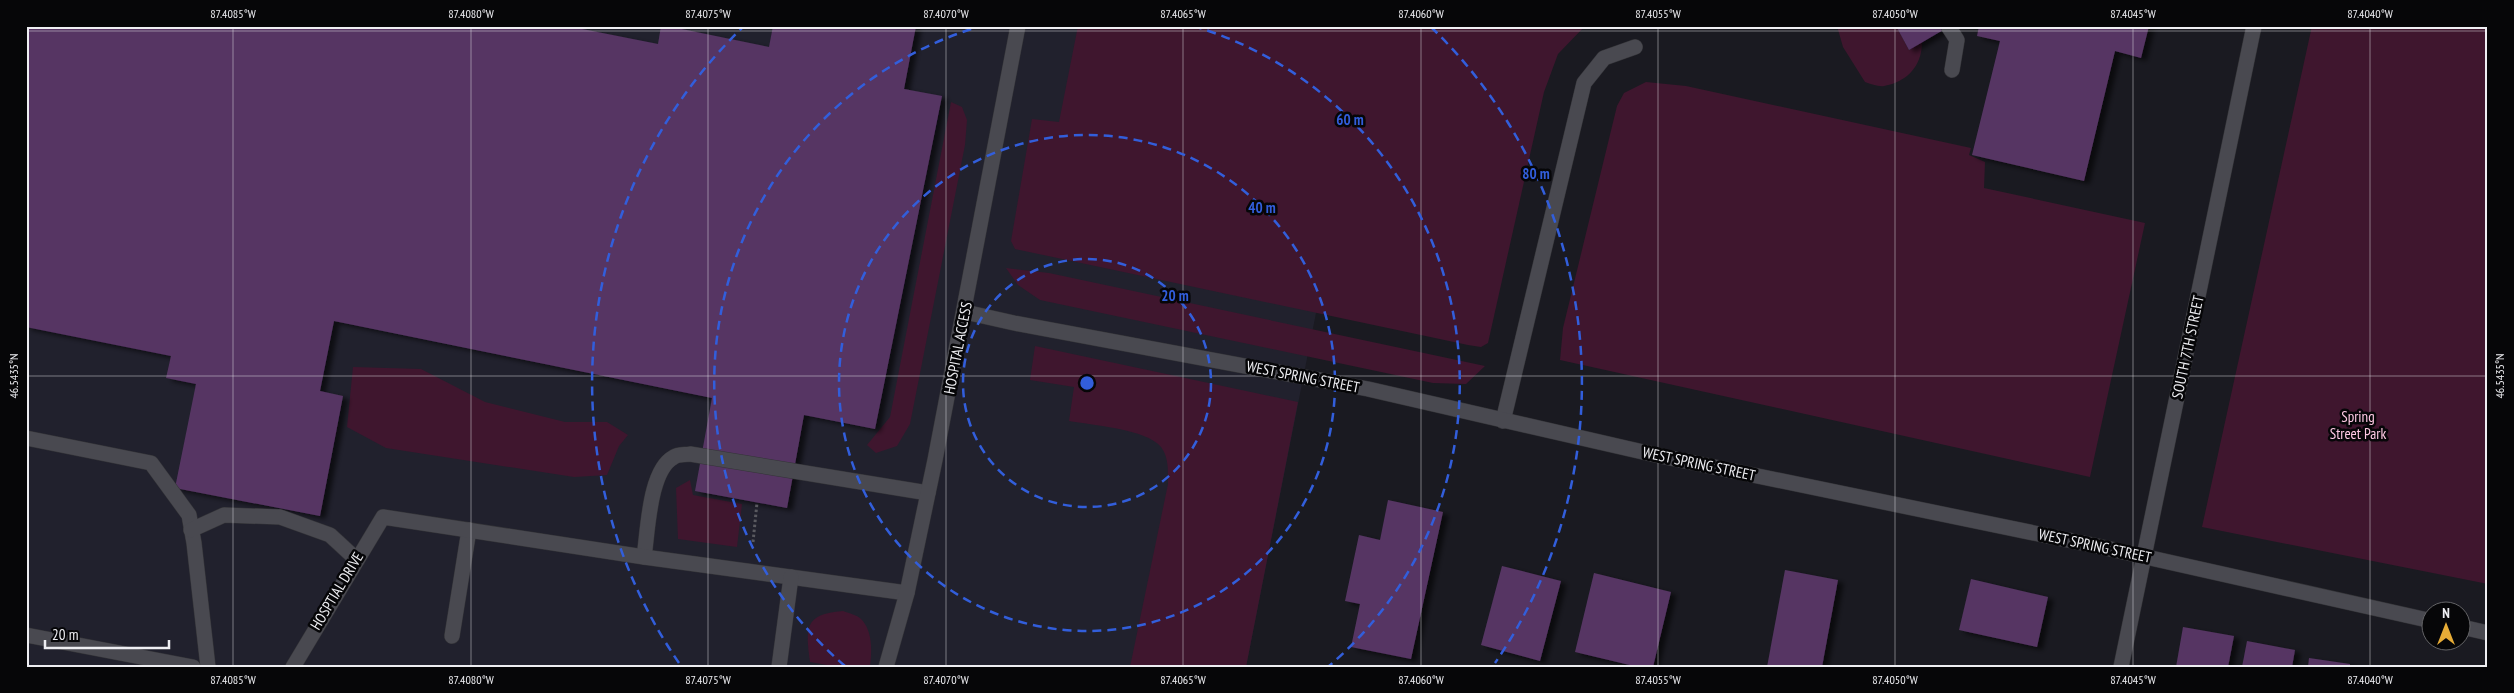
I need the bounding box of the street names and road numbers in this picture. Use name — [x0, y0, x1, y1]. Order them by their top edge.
street label: SOUTH 7TH STREET — [2167, 293, 2208, 400]
street label: HOSPITAL ACCESS — [939, 300, 976, 396]
street label: WEST SPRING STREET — [1245, 356, 1362, 397]
street label: WEST SPRING STREET — [1641, 442, 1757, 485]
street label: WEST SPRING STREET — [2037, 524, 2153, 567]
street label: HOSPTIAL DRIVE — [306, 548, 367, 633]

